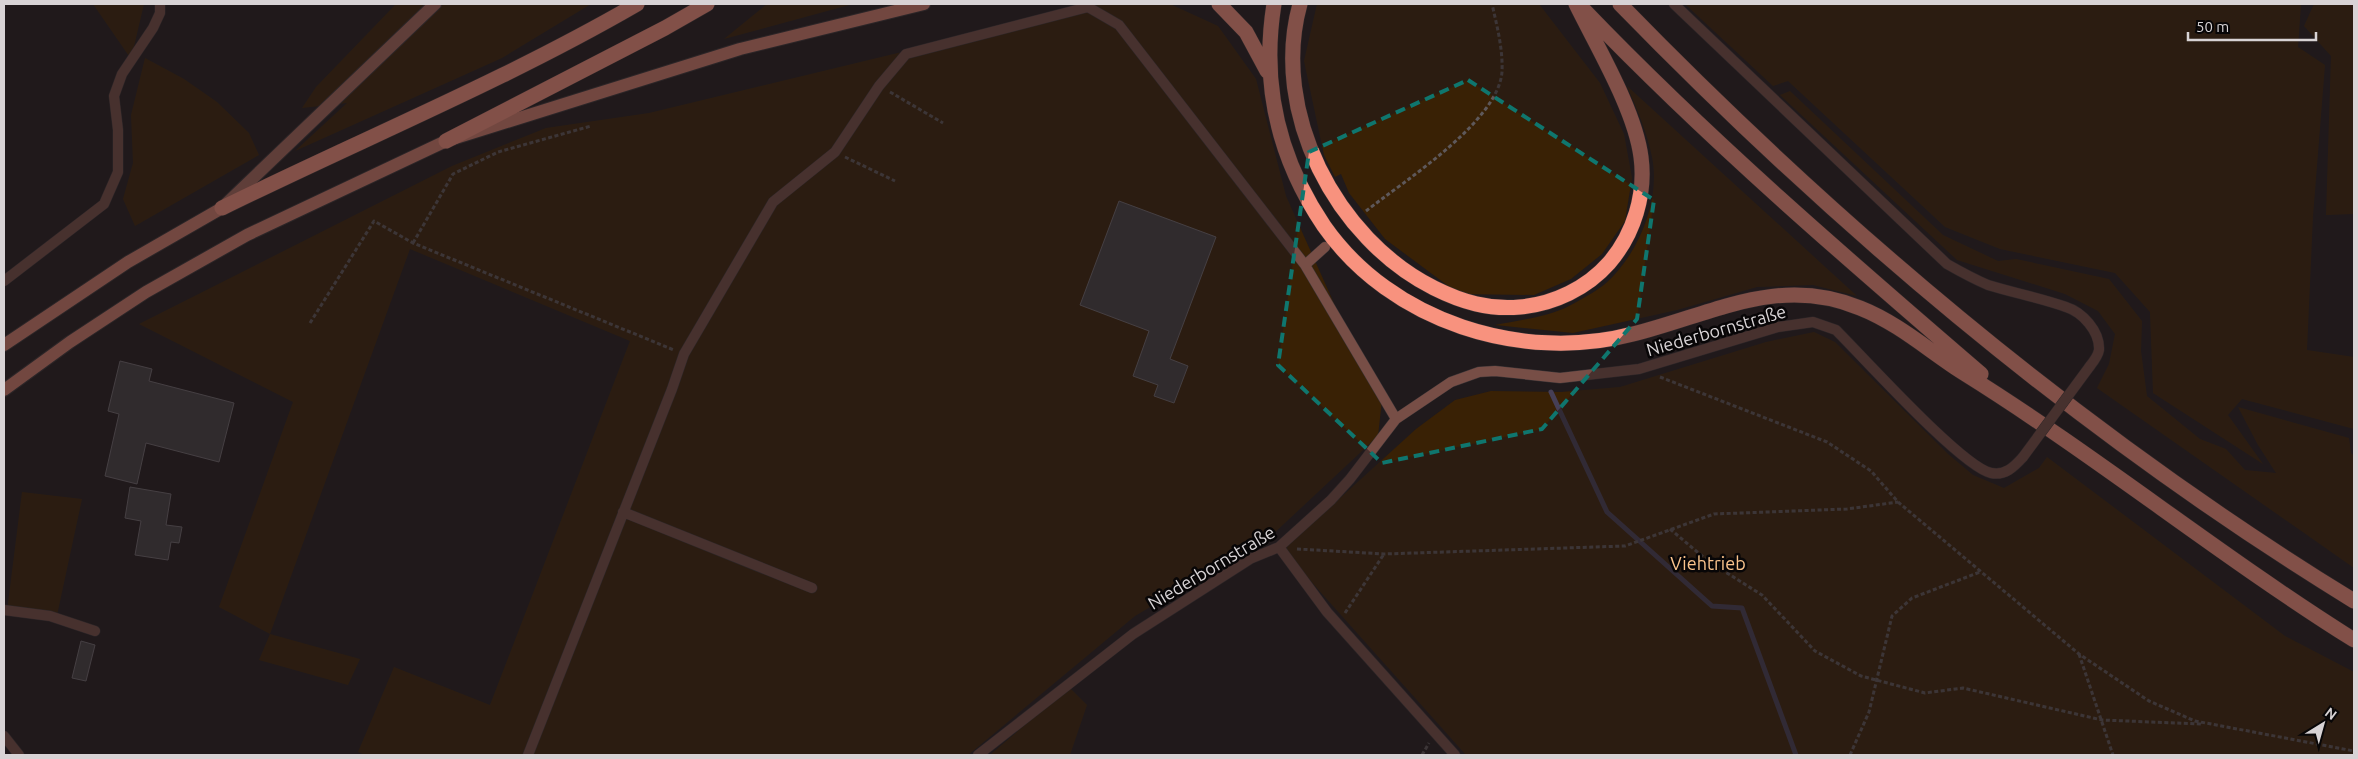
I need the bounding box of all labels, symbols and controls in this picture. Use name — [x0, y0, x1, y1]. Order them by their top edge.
scale bar — [2188, 10, 2316, 42]
text: 50 m — [2196, 18, 2229, 35]
street label: Niederbornstraße — [1644, 300, 1788, 360]
street label: Niederbornstraße — [1144, 521, 1278, 613]
park label: Viehtrieb — [1670, 553, 1746, 573]
north arrow — [2298, 699, 2348, 749]
text: N — [2322, 704, 2340, 723]

